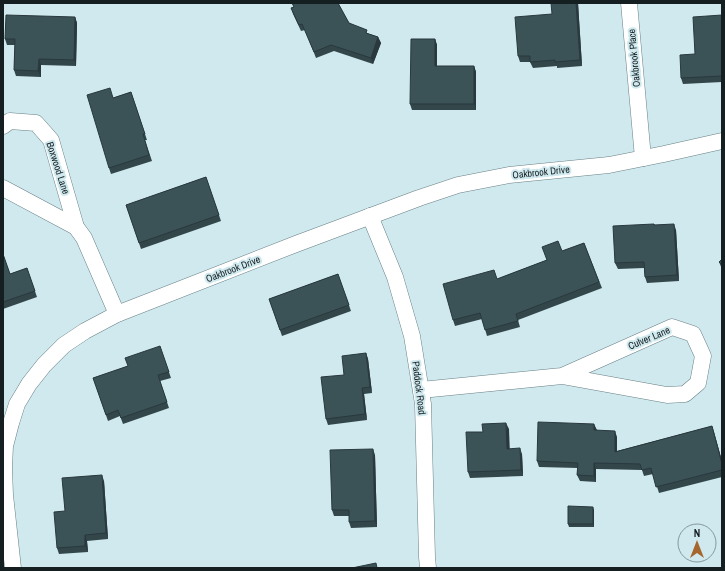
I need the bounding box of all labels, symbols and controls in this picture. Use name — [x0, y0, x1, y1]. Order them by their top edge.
street label: Oakbrook Place — [625, 28, 643, 88]
street label: Boxwood Lane — [43, 140, 73, 196]
street label: Oakbrook Drive — [512, 162, 571, 181]
street label: Oakbrook Drive — [204, 252, 263, 285]
street label: Culver Lane — [626, 323, 672, 353]
street label: Paddock Road — [409, 361, 429, 415]
north arrow — [677, 523, 717, 563]
text: N — [694, 526, 700, 540]

